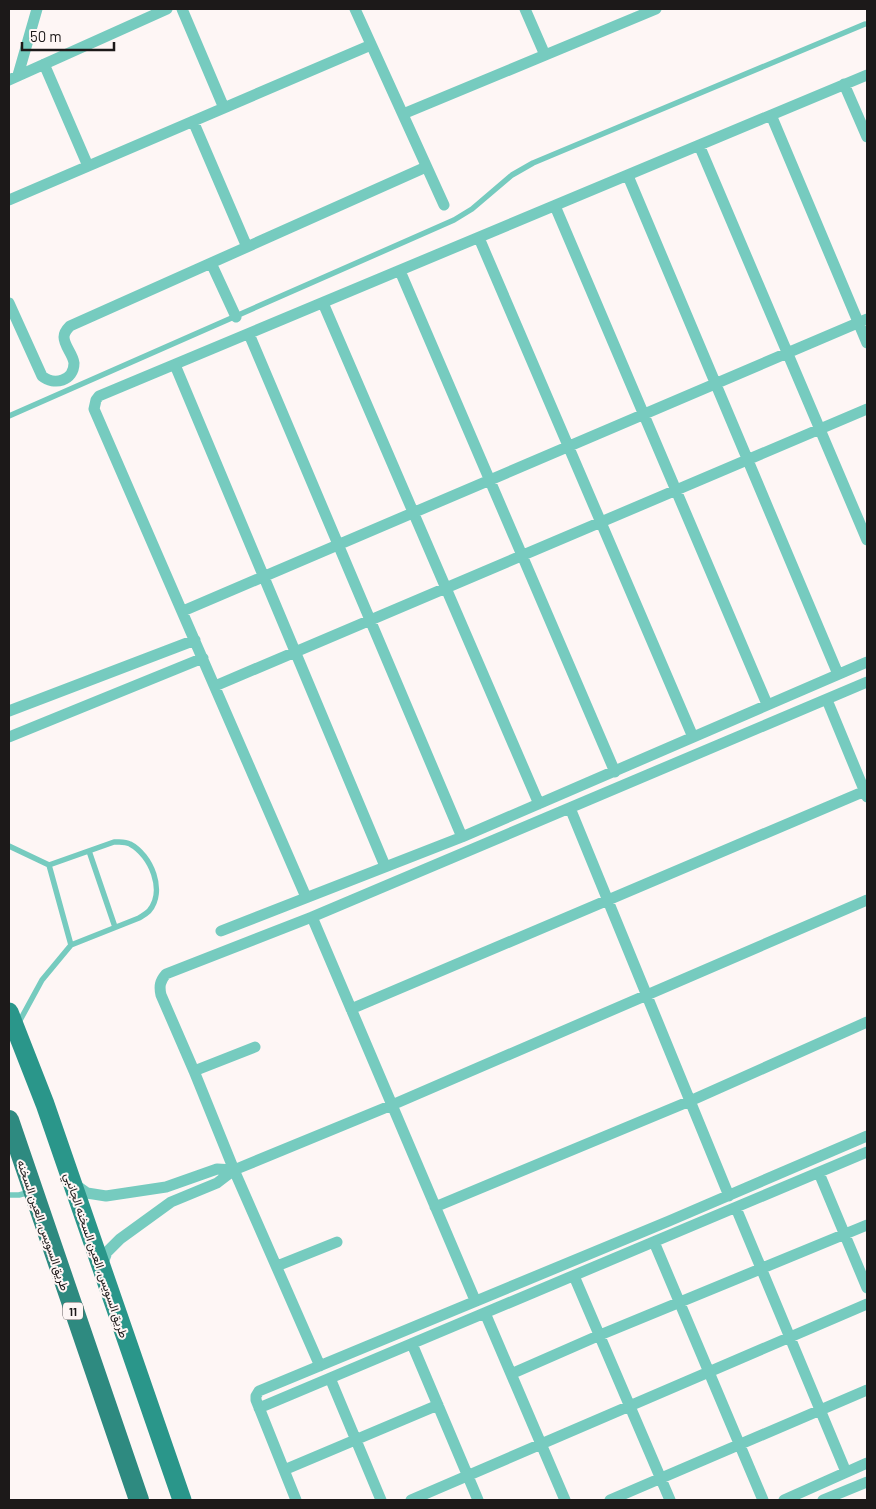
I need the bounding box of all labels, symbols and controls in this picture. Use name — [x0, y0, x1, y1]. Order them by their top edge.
scale bar — [22, 20, 115, 52]
text: 50 m — [30, 27, 62, 45]
street label: طريق السويس, العين السخنه — [13, 1158, 73, 1293]
street label: طريق السويس, العين السخنه الجانبي — [58, 1171, 132, 1341]
road number: 11 — [63, 1302, 83, 1320]

